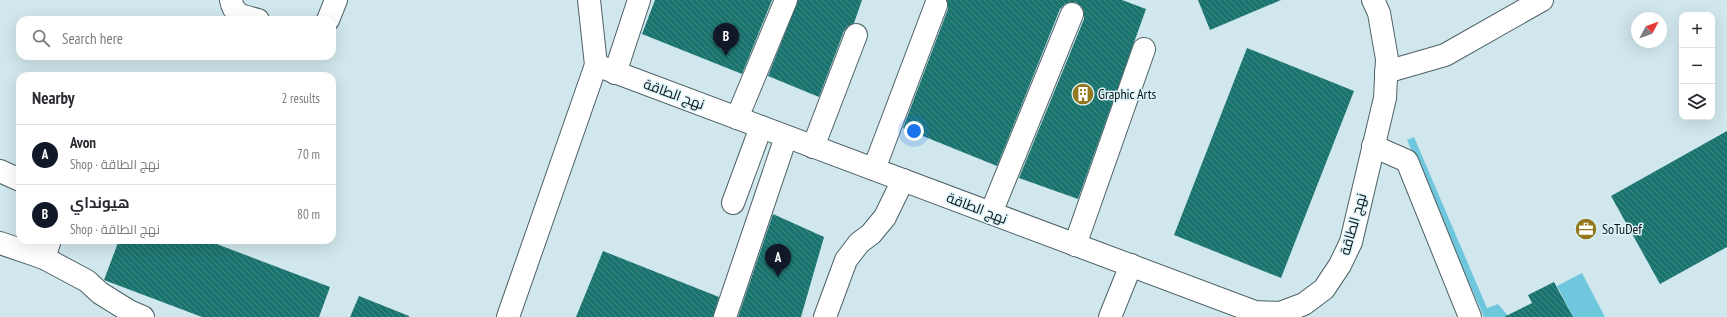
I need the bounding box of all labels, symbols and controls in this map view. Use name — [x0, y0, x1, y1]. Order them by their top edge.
north arrow — [1631, 12, 1667, 48]
map controls — [1679, 12, 1715, 120]
button: + — [1679, 12, 1715, 48]
search box — [16, 16, 336, 60]
pin: B — [713, 23, 739, 56]
icon: search — [30, 27, 52, 49]
text: Search here — [62, 29, 123, 48]
button: − — [1679, 48, 1715, 84]
street label: نهج الطاقة — [641, 75, 707, 113]
building icon: Graphic Arts — [1070, 81, 1096, 107]
button: layers — [1679, 84, 1715, 120]
place label: Graphic Arts — [1098, 85, 1157, 103]
text: Nearby — [32, 87, 75, 109]
text: 2 results — [281, 90, 320, 107]
your location — [904, 121, 924, 141]
text: Avon — [70, 133, 96, 152]
text: A — [42, 146, 48, 163]
text: 70 m — [297, 146, 320, 163]
text: Shop · نهج الطاقة — [70, 156, 160, 173]
street label: نهج الطاقة — [944, 188, 1010, 228]
street label: نهج الطاقة — [1336, 191, 1370, 257]
text: هيونداي — [70, 193, 130, 212]
text: B — [42, 206, 48, 223]
text: 80 m — [297, 206, 320, 223]
office icon: SoTuDef — [1573, 216, 1599, 242]
place label: SoTuDef — [1602, 220, 1642, 238]
text: Shop · نهج الطاقة — [70, 221, 160, 238]
pin: A — [765, 244, 791, 277]

